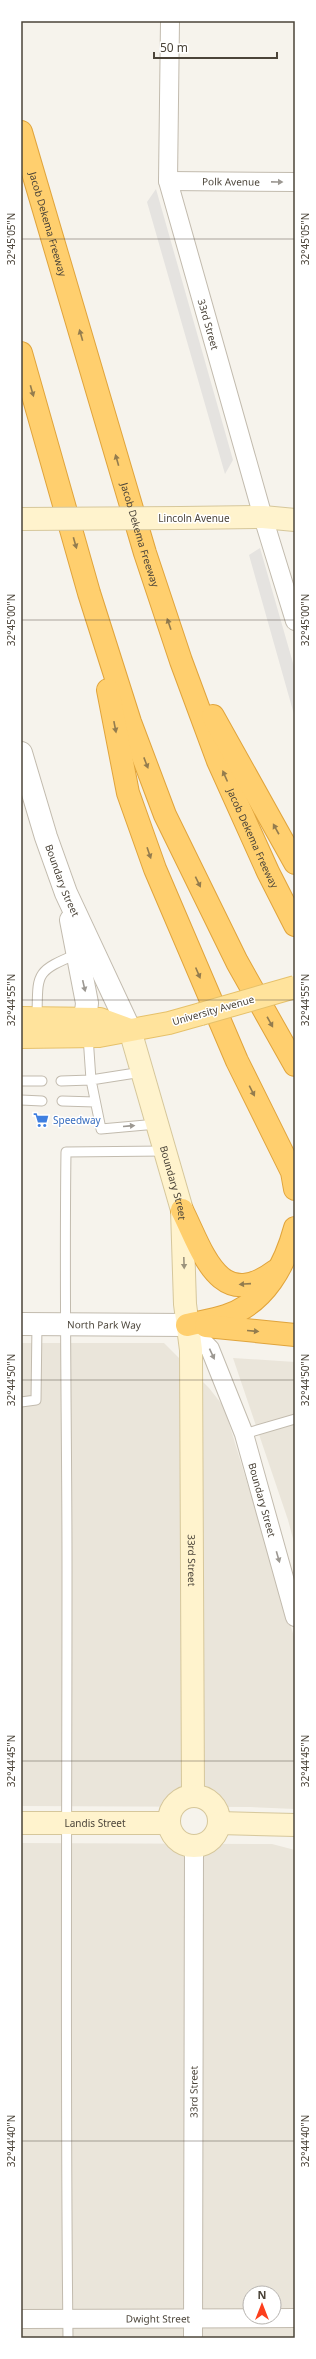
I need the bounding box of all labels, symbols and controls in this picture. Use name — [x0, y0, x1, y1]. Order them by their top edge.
scale bar — [154, 34, 277, 60]
text: 50 m — [160, 39, 188, 56]
street label: Jacob Dekema Freeway — [26, 169, 70, 279]
street label: Polk Avenue — [202, 174, 260, 189]
one-way arrow — [271, 179, 284, 185]
text: 32°45'05"N — [4, 213, 18, 265]
text: 32°45'05"N — [298, 213, 312, 265]
street label: 33rd Street — [195, 297, 222, 352]
one-way arrow — [78, 329, 84, 341]
one-way arrow — [29, 385, 35, 397]
one-way arrow — [114, 454, 120, 466]
street label: Jacob Dekema Freeway — [117, 480, 163, 590]
street label: Lincoln Avenue — [158, 511, 230, 525]
one-way arrow — [72, 537, 78, 549]
text: 32°45'00"N — [4, 594, 18, 646]
text: 32°45'00"N — [298, 594, 312, 646]
one-way arrow — [166, 618, 172, 630]
one-way arrow — [112, 721, 118, 734]
one-way arrow — [143, 757, 149, 769]
one-way arrow — [221, 770, 227, 782]
street label: Jacob Dekema Freeway — [224, 785, 282, 891]
one-way arrow — [273, 823, 280, 835]
street label: Boundary Street — [42, 842, 83, 919]
one-way arrow — [146, 847, 152, 859]
one-way arrow — [195, 876, 201, 887]
one-way arrow — [195, 968, 201, 980]
text: 32°44'55"N — [4, 974, 18, 1026]
text: 32°44'55"N — [298, 974, 312, 1026]
one-way arrow — [82, 980, 88, 992]
street label: University Avenue — [170, 991, 256, 1028]
one-way arrow — [267, 1016, 274, 1028]
one-way arrow — [249, 1085, 256, 1097]
supermarket icon: Speedway — [32, 1111, 50, 1129]
place label: Speedway — [53, 1113, 102, 1127]
one-way arrow — [123, 1123, 135, 1130]
street label: Boundary Street — [157, 1144, 189, 1221]
one-way arrow — [181, 1257, 187, 1270]
one-way arrow — [239, 1281, 251, 1288]
street label: North Park Way — [67, 1317, 142, 1332]
one-way arrow — [247, 1327, 259, 1334]
one-way arrow — [209, 1348, 215, 1360]
text: 32°44'50"N — [4, 1354, 18, 1406]
text: 32°44'50"N — [298, 1354, 312, 1406]
street label: Boundary Street — [245, 1461, 279, 1539]
street label: 33rd Street — [185, 1534, 199, 1587]
one-way arrow — [275, 1551, 281, 1563]
text: 32°44'45"N — [4, 1735, 18, 1787]
text: 32°44'45"N — [298, 1735, 312, 1787]
street label: Landis Street — [64, 1816, 126, 1830]
street label: 33rd Street — [186, 2066, 201, 2118]
text: 32°44'40"N — [4, 2115, 18, 2167]
text: 32°44'40"N — [298, 2115, 312, 2167]
north arrow — [242, 2285, 282, 2325]
text: N — [258, 2287, 266, 2302]
street label: Dwight Street — [126, 2311, 191, 2326]

